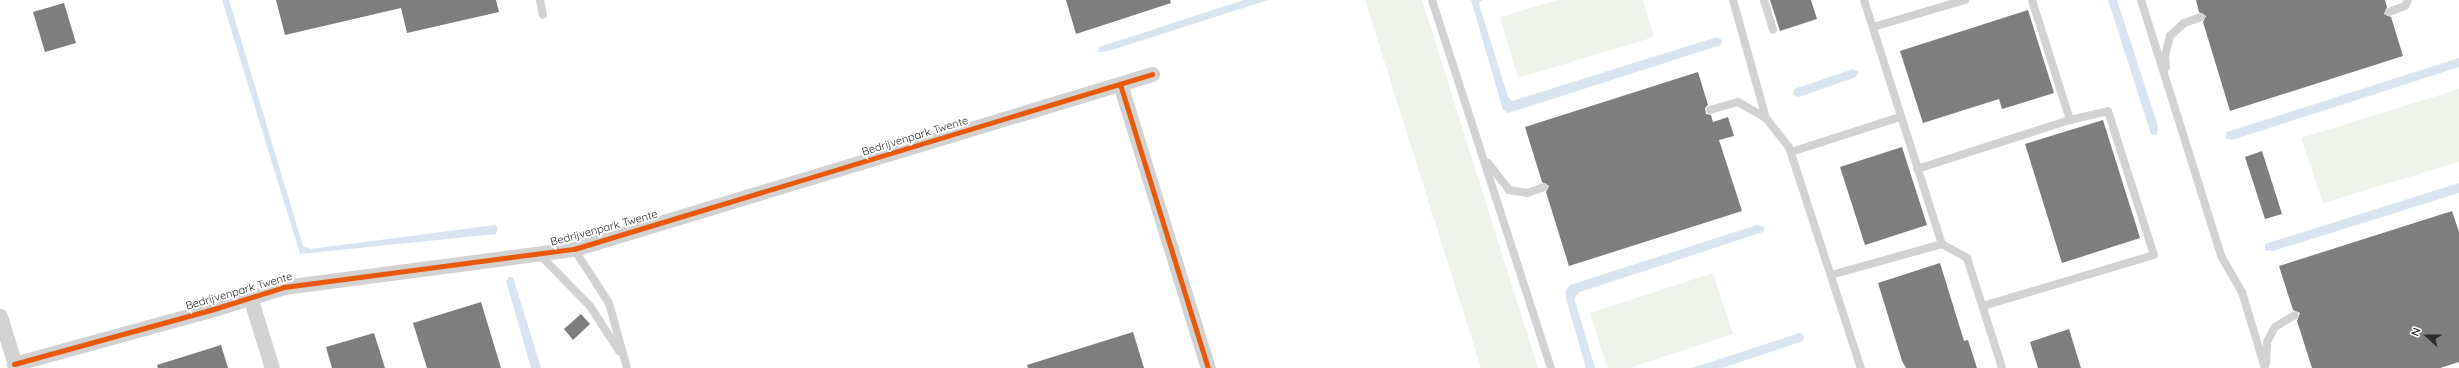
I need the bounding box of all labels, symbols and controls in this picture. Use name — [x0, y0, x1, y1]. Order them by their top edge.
street label: Bedrijvenpark Twente — [860, 114, 970, 158]
street label: Bedrijvenpark Twente — [549, 207, 659, 249]
street label: Bedrijvenpark Twente — [184, 269, 294, 313]
north arrow — [2407, 316, 2447, 356]
text: N — [2408, 325, 2424, 338]

